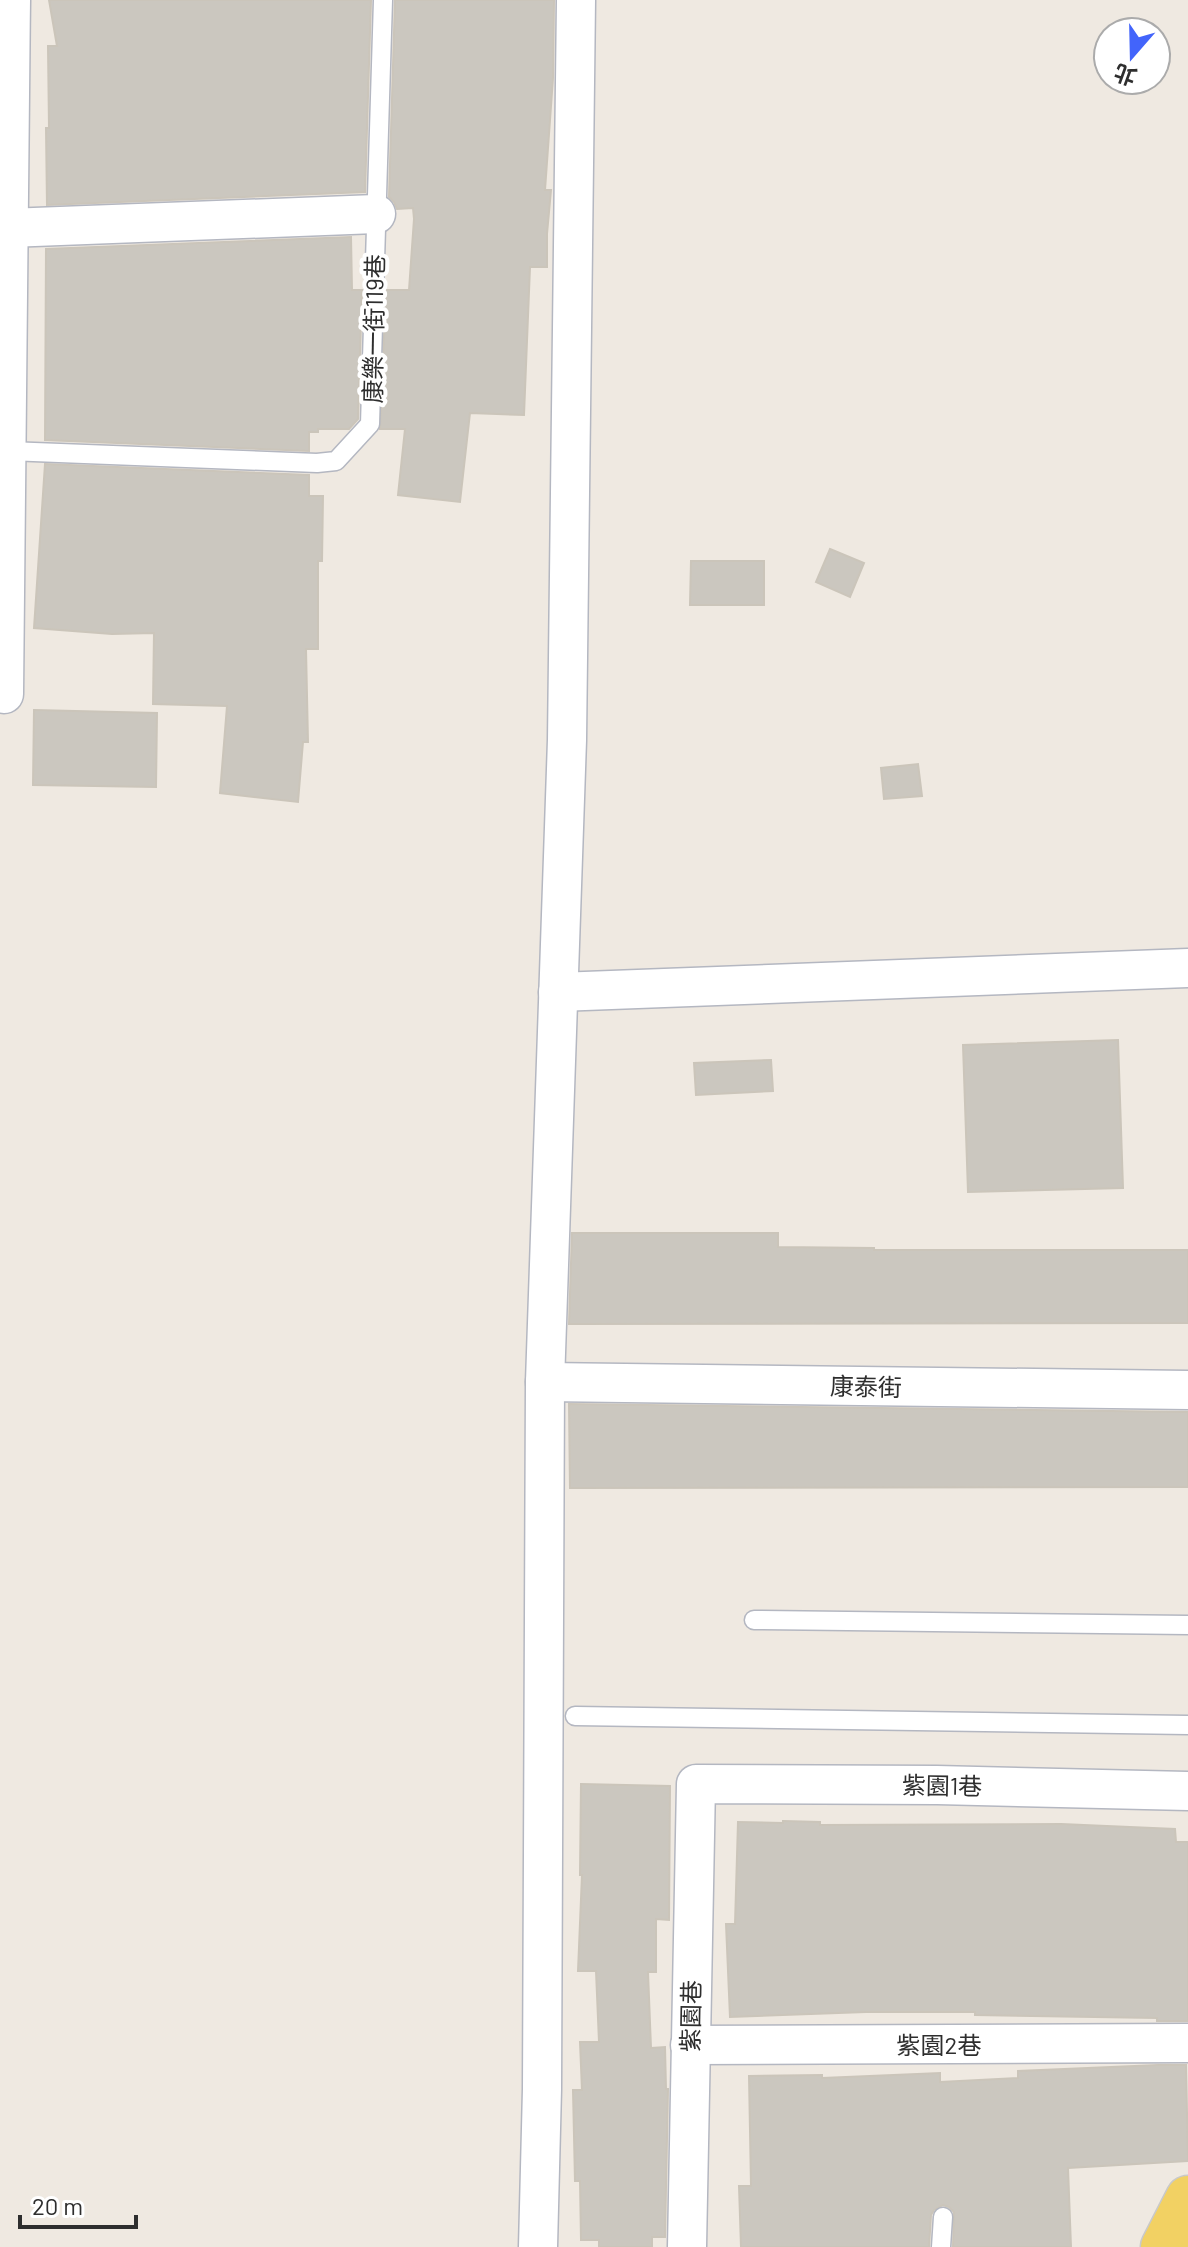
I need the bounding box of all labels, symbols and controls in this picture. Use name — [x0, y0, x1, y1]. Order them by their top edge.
north arrow — [1092, 16, 1172, 96]
text: 北 — [1110, 60, 1140, 92]
street label: 康樂一街119巷 — [357, 254, 389, 404]
street label: 康泰街 — [830, 1371, 902, 1401]
street label: 紫園1巷 — [902, 1770, 982, 1800]
street label: 紫園巷 — [675, 1980, 705, 2052]
street label: 紫園2巷 — [897, 2030, 981, 2059]
scale bar — [20, 2179, 136, 2229]
text: 20 m — [32, 2191, 83, 2220]

